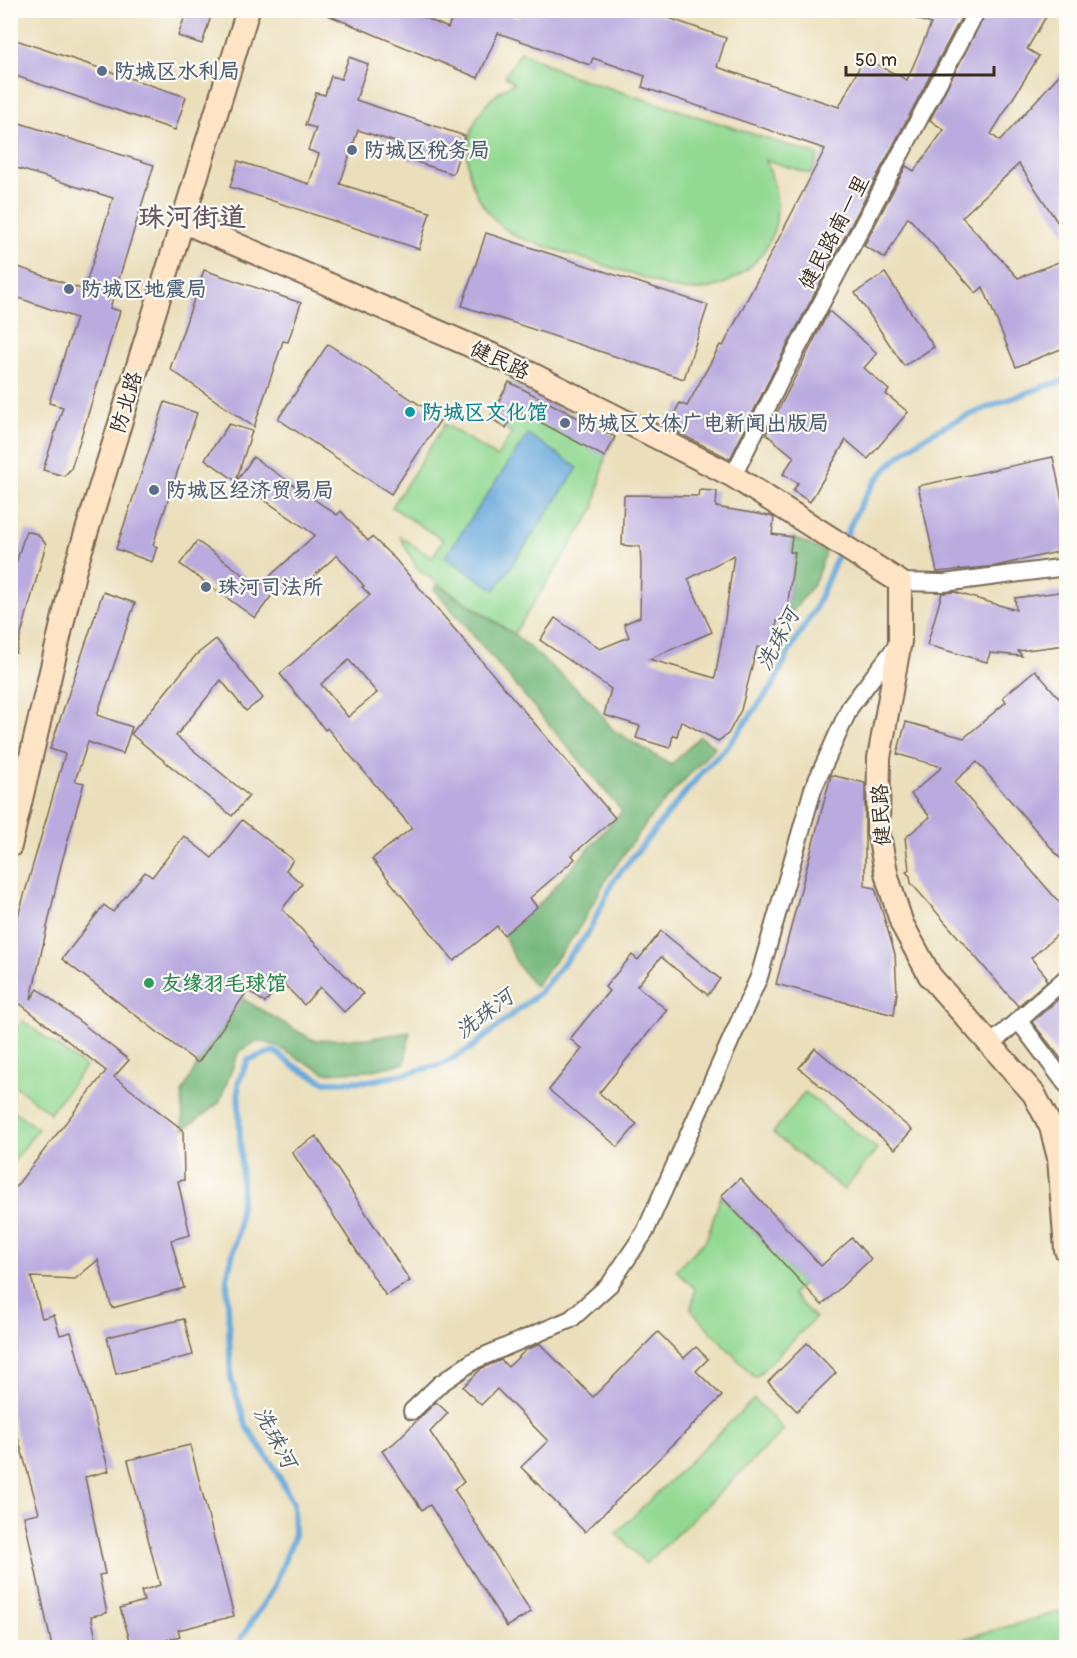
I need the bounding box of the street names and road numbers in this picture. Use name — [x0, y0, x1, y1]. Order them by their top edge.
street label: 健民路南一里 — [793, 170, 876, 294]
street label: 健民路 — [466, 335, 534, 386]
street label: 防北路 — [104, 368, 149, 436]
street label: 健民路 — [866, 783, 897, 847]

